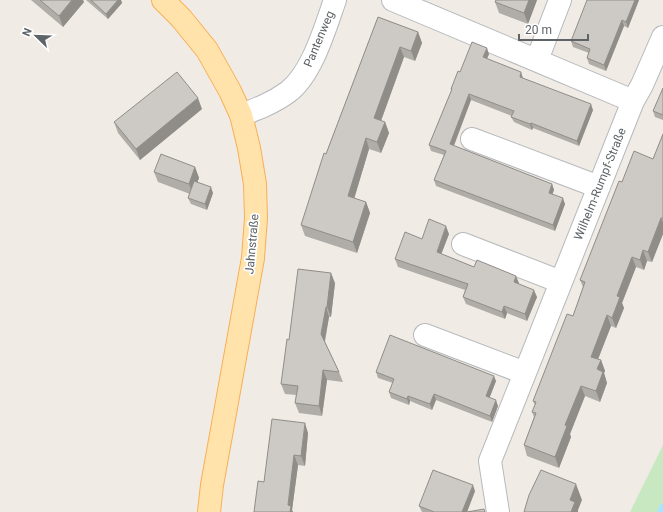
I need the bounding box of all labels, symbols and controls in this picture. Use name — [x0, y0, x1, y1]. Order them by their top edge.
street label: Pantenweg — [301, 9, 337, 69]
north arrow — [16, 16, 56, 56]
scale bar — [519, 16, 588, 42]
text: 20 m — [525, 23, 552, 37]
text: N — [20, 26, 35, 38]
street label: Wilhelm-Rumpf-Straße — [571, 126, 629, 242]
street label: Jahnstraße — [242, 213, 262, 275]

